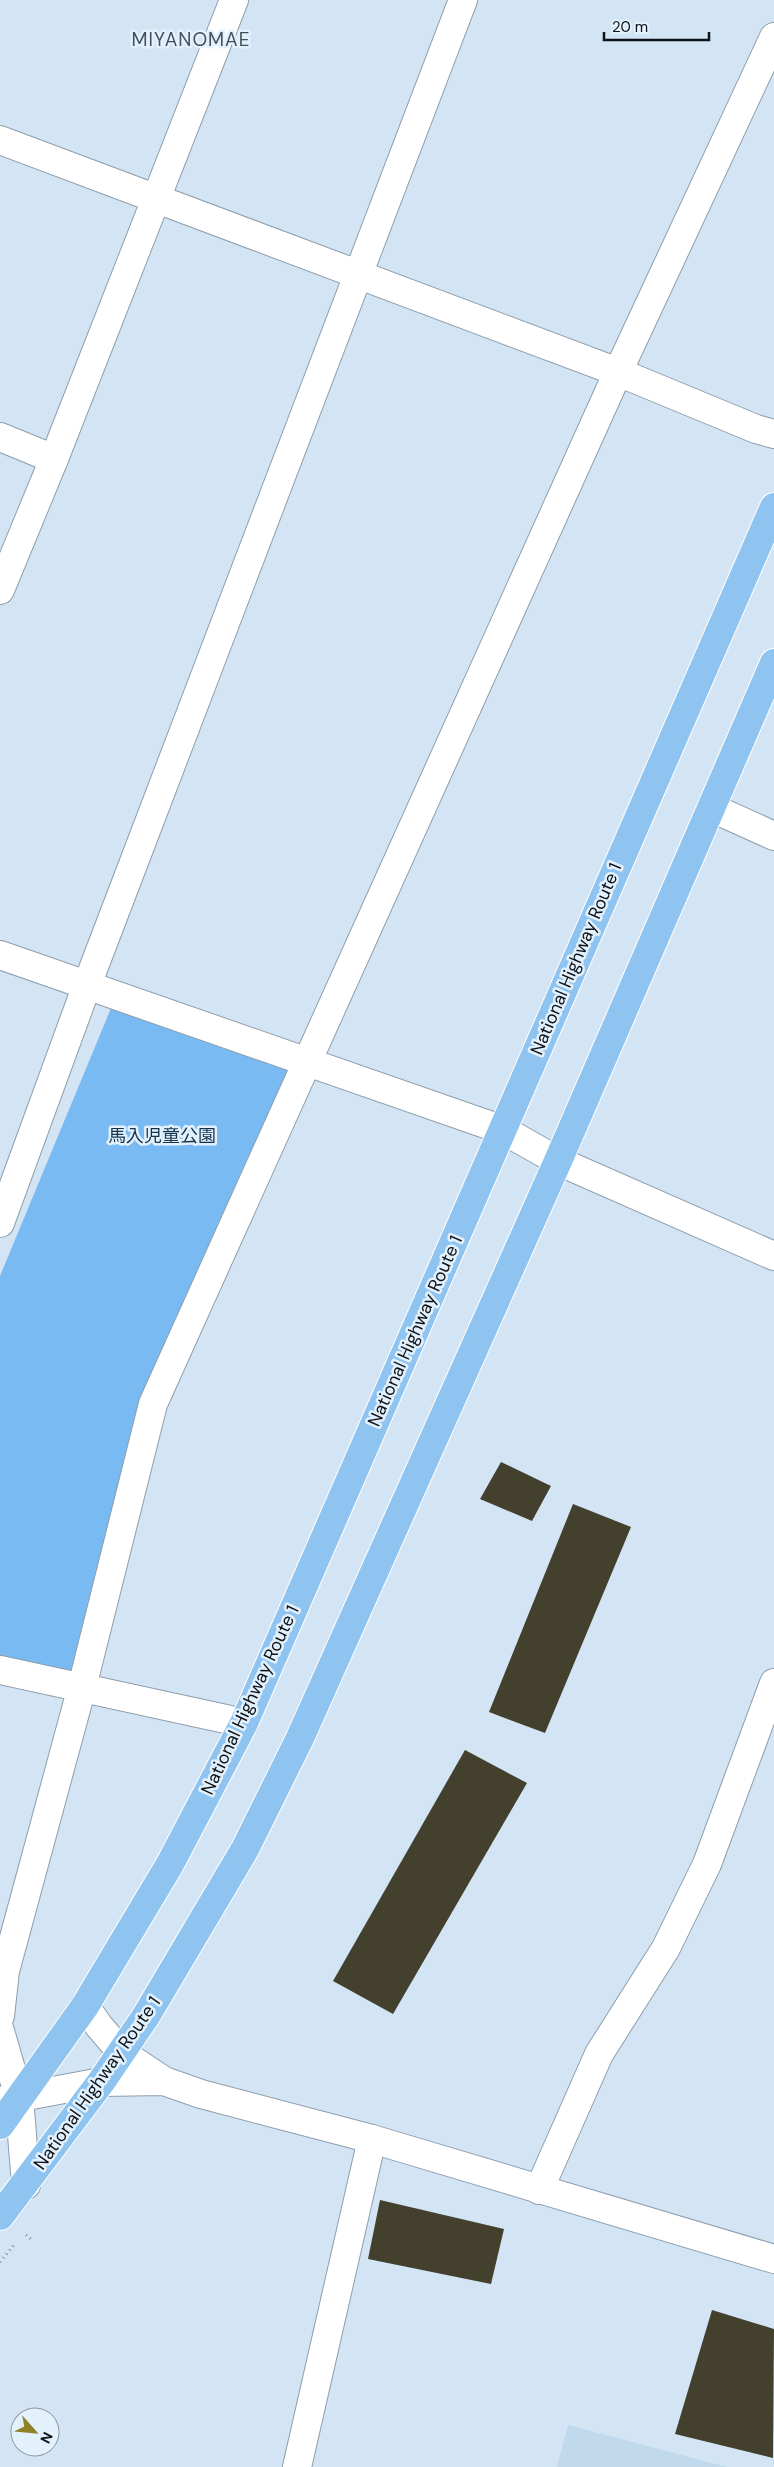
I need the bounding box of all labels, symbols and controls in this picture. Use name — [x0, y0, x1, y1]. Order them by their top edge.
scale bar — [604, 10, 709, 42]
text: 20 m — [612, 17, 648, 37]
district label: MIYANOMAE — [132, 27, 250, 52]
street label: National Highway Route 1 — [525, 859, 627, 1059]
park label: 馬入児童公園 — [108, 1124, 216, 1148]
street label: National Highway Route 1 — [362, 1232, 468, 1430]
street label: National Highway Route 1 — [196, 1601, 304, 1799]
street label: National Highway Route 1 — [28, 1992, 166, 2174]
north arrow — [10, 2407, 60, 2457]
text: N — [36, 2429, 57, 2447]

